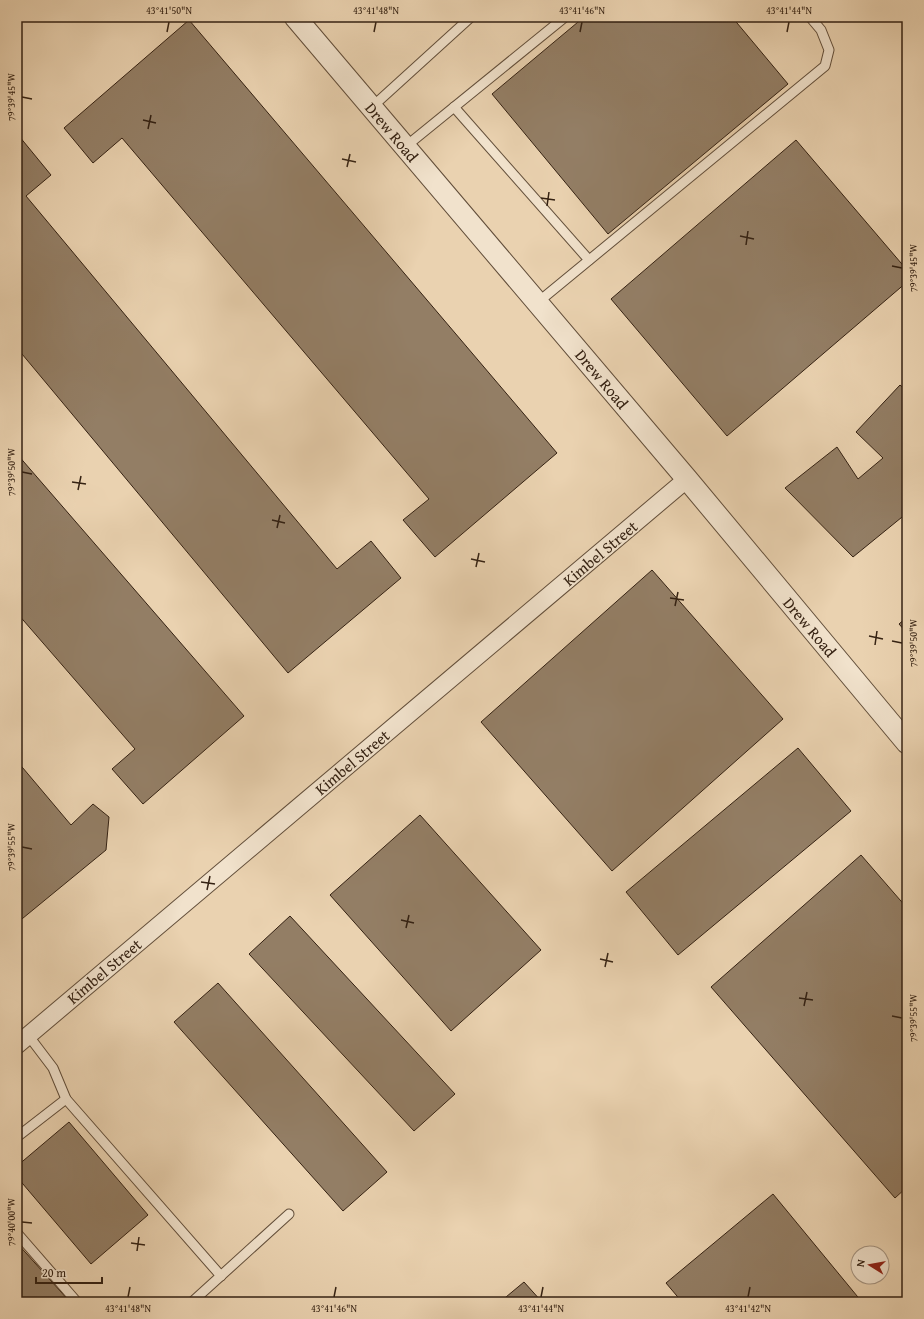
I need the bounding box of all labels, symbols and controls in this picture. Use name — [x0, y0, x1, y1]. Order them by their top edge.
text: 43°41'50"N — [146, 3, 192, 18]
text: 43°41'48"N — [353, 3, 399, 18]
text: 43°41'46"N — [559, 3, 605, 18]
text: 43°41'44"N — [766, 3, 812, 18]
text: 79°39'45"W — [4, 73, 19, 121]
street label: Drew Road — [360, 97, 425, 168]
text: 79°39'45"W — [906, 244, 921, 292]
street label: Drew Road — [570, 344, 635, 415]
text: 79°39'50"W — [4, 448, 19, 496]
street label: Kimbel Street — [557, 514, 643, 592]
street label: Drew Road — [778, 592, 843, 663]
text: 79°39'50"W — [906, 619, 921, 667]
street label: Kimbel Street — [309, 723, 395, 801]
text: 79°39'55"W — [4, 823, 19, 871]
street label: Kimbel Street — [61, 932, 147, 1010]
text: 79°39'55"W — [906, 994, 921, 1042]
text: 79°40'00"W — [4, 1198, 19, 1246]
north arrow — [850, 1245, 890, 1285]
text: N — [852, 1257, 869, 1268]
scale bar — [36, 1259, 102, 1285]
text: 20 m — [42, 1264, 66, 1281]
text: 43°41'48"N — [105, 1301, 151, 1316]
text: 43°41'46"N — [311, 1301, 357, 1316]
text: 43°41'44"N — [518, 1301, 564, 1316]
text: 43°41'42"N — [725, 1301, 771, 1316]

